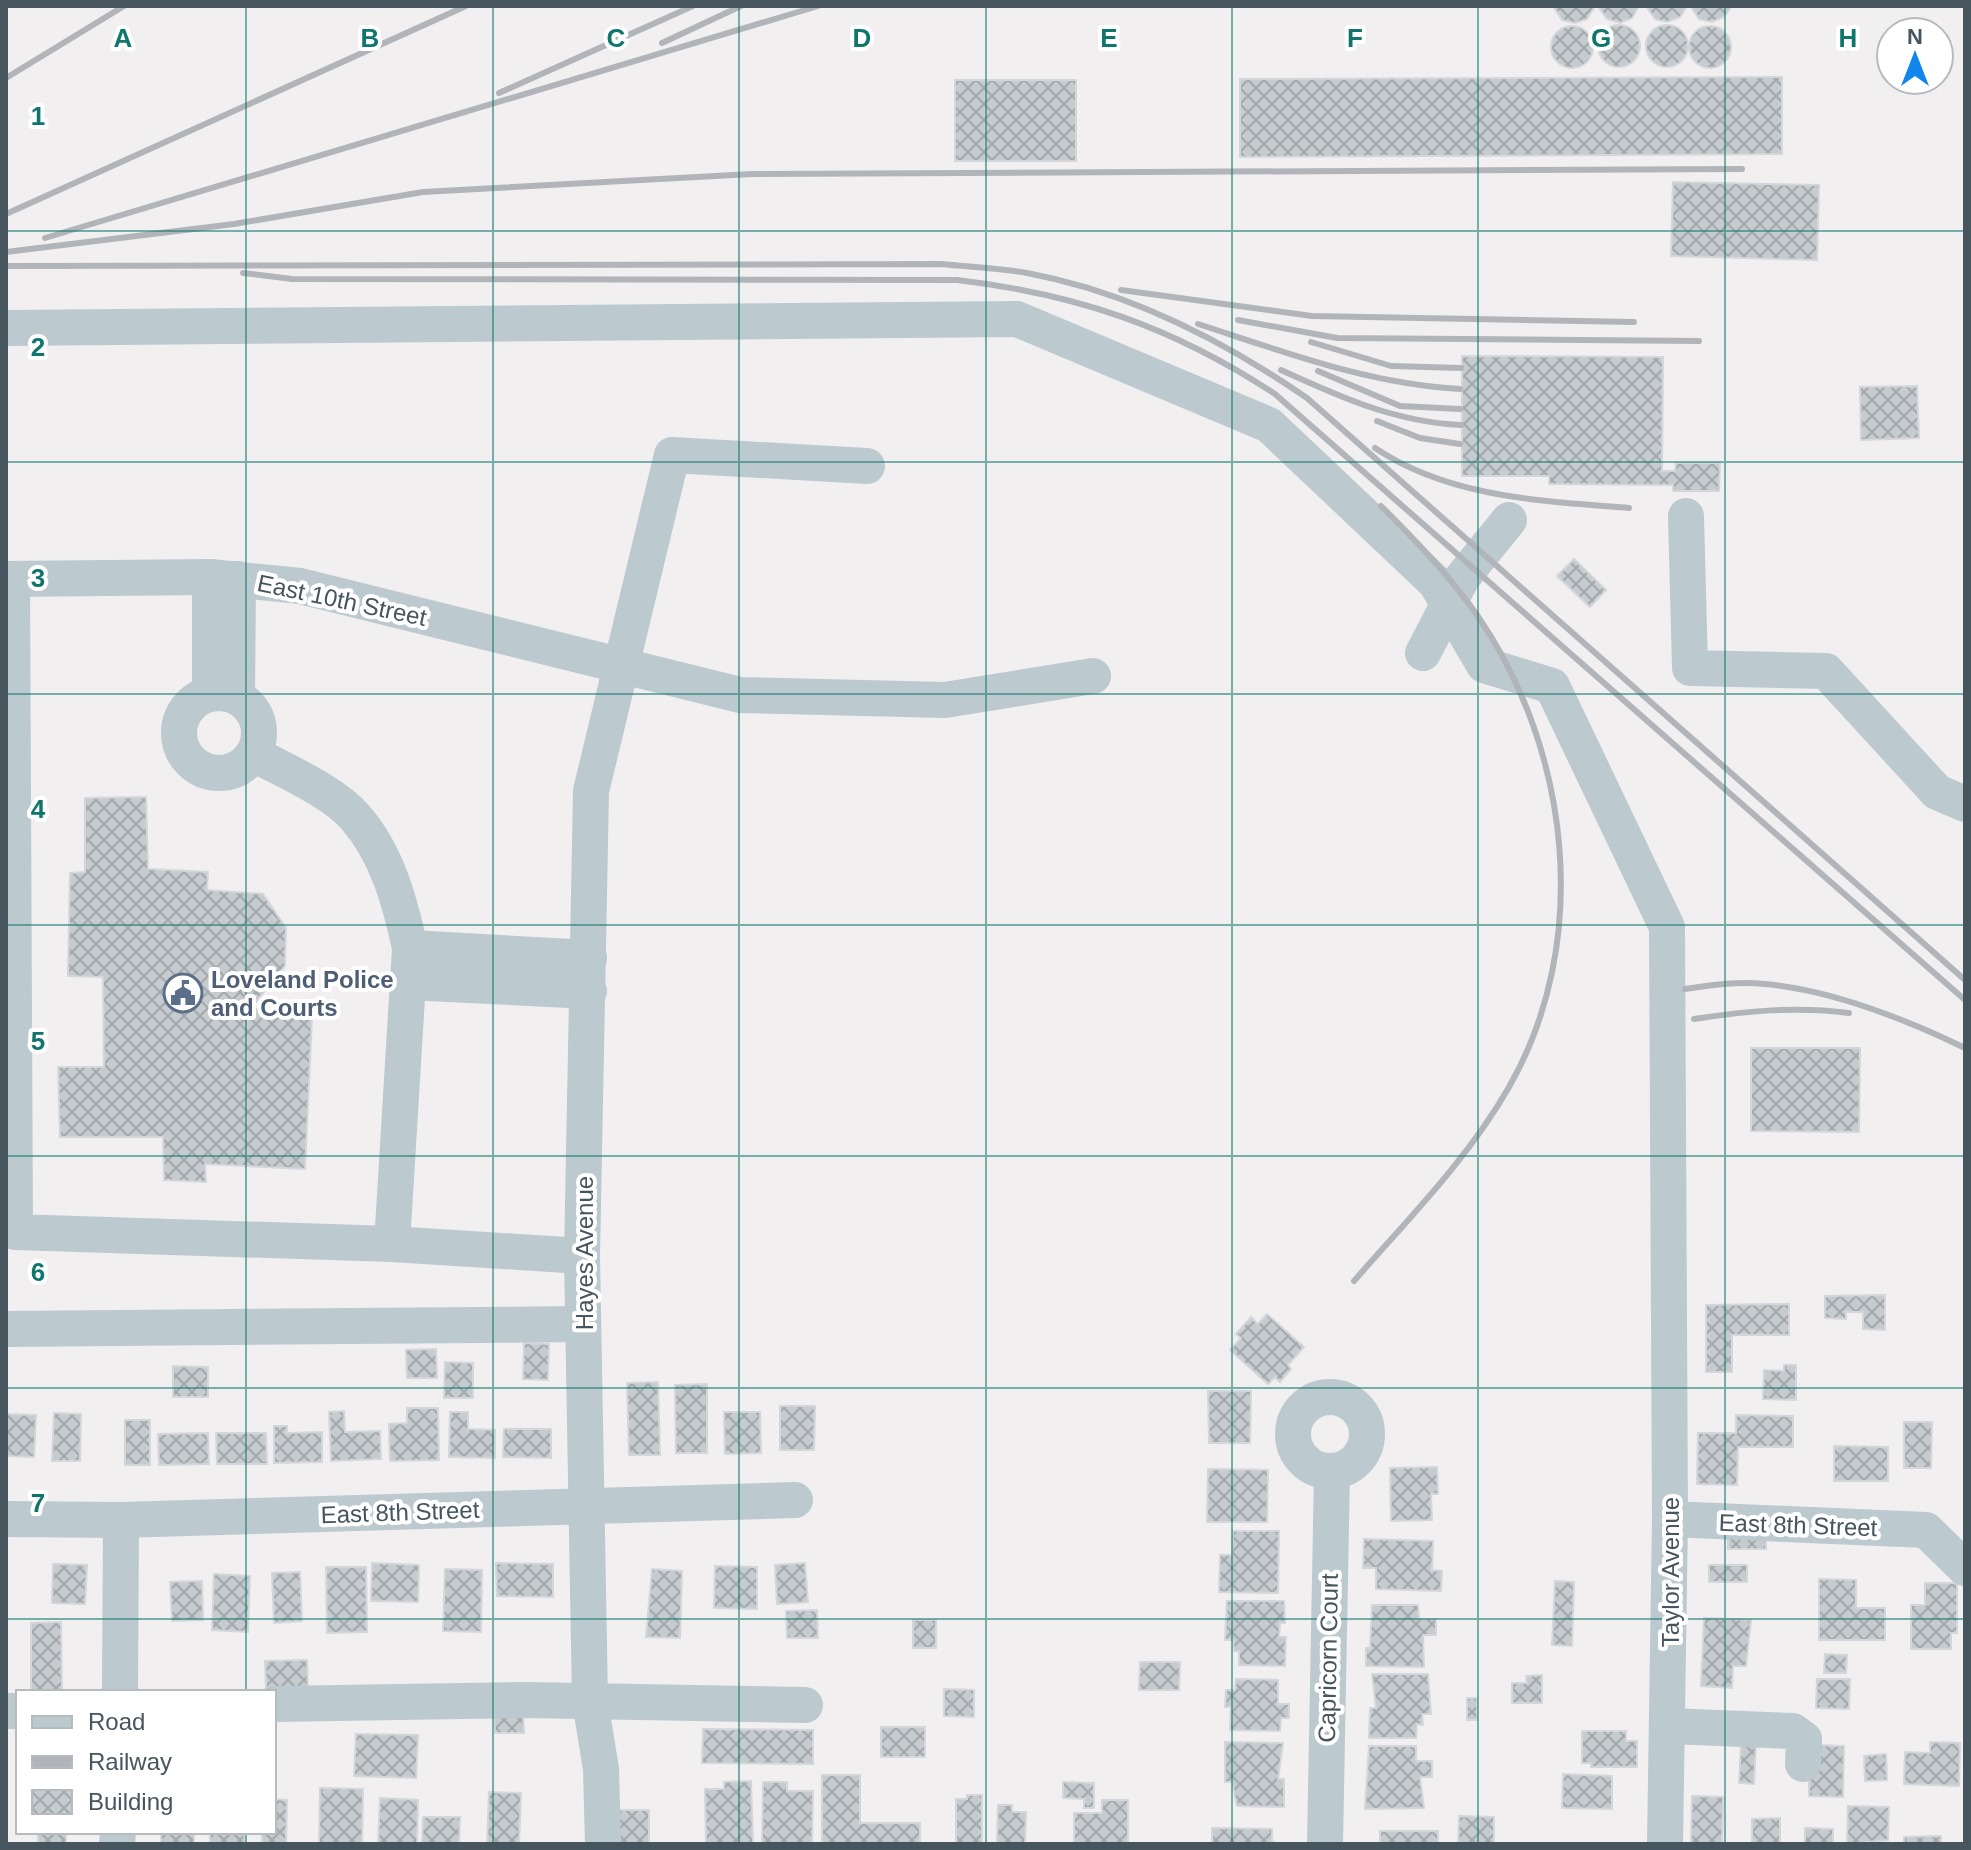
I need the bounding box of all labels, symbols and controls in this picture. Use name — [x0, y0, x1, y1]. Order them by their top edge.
north arrow — [1875, 16, 1955, 96]
text: A — [114, 23, 133, 53]
text: B — [361, 23, 379, 53]
text: C — [607, 23, 626, 53]
text: D — [853, 23, 871, 53]
text: E — [1100, 23, 1118, 53]
text: F — [1347, 23, 1363, 53]
text: G — [1591, 23, 1611, 53]
text: H — [1839, 23, 1857, 53]
text: N — [1907, 24, 1923, 49]
text: 1 — [31, 101, 45, 131]
text: 2 — [31, 332, 45, 362]
text: 3 — [31, 563, 45, 593]
street label: East 10th Street — [255, 569, 429, 631]
text: 4 — [31, 794, 46, 824]
place label: Loveland Police and Courts — [211, 966, 394, 1021]
public building icon: Loveland Police and Courts — [162, 972, 204, 1014]
text: 5 — [31, 1026, 45, 1056]
street label: Hayes Avenue — [571, 1176, 598, 1330]
text: 6 — [31, 1257, 45, 1287]
text: 7 — [31, 1488, 45, 1518]
street label: East 8th Street — [320, 1496, 480, 1528]
street label: Taylor Avenue — [1657, 1497, 1684, 1647]
street label: East 8th Street — [1718, 1509, 1878, 1541]
street label: Capricorn Court — [1313, 1573, 1343, 1743]
legend — [16, 1690, 276, 1834]
text: Road — [88, 1708, 145, 1735]
text: Railway — [88, 1748, 172, 1775]
text: Building — [88, 1788, 173, 1815]

